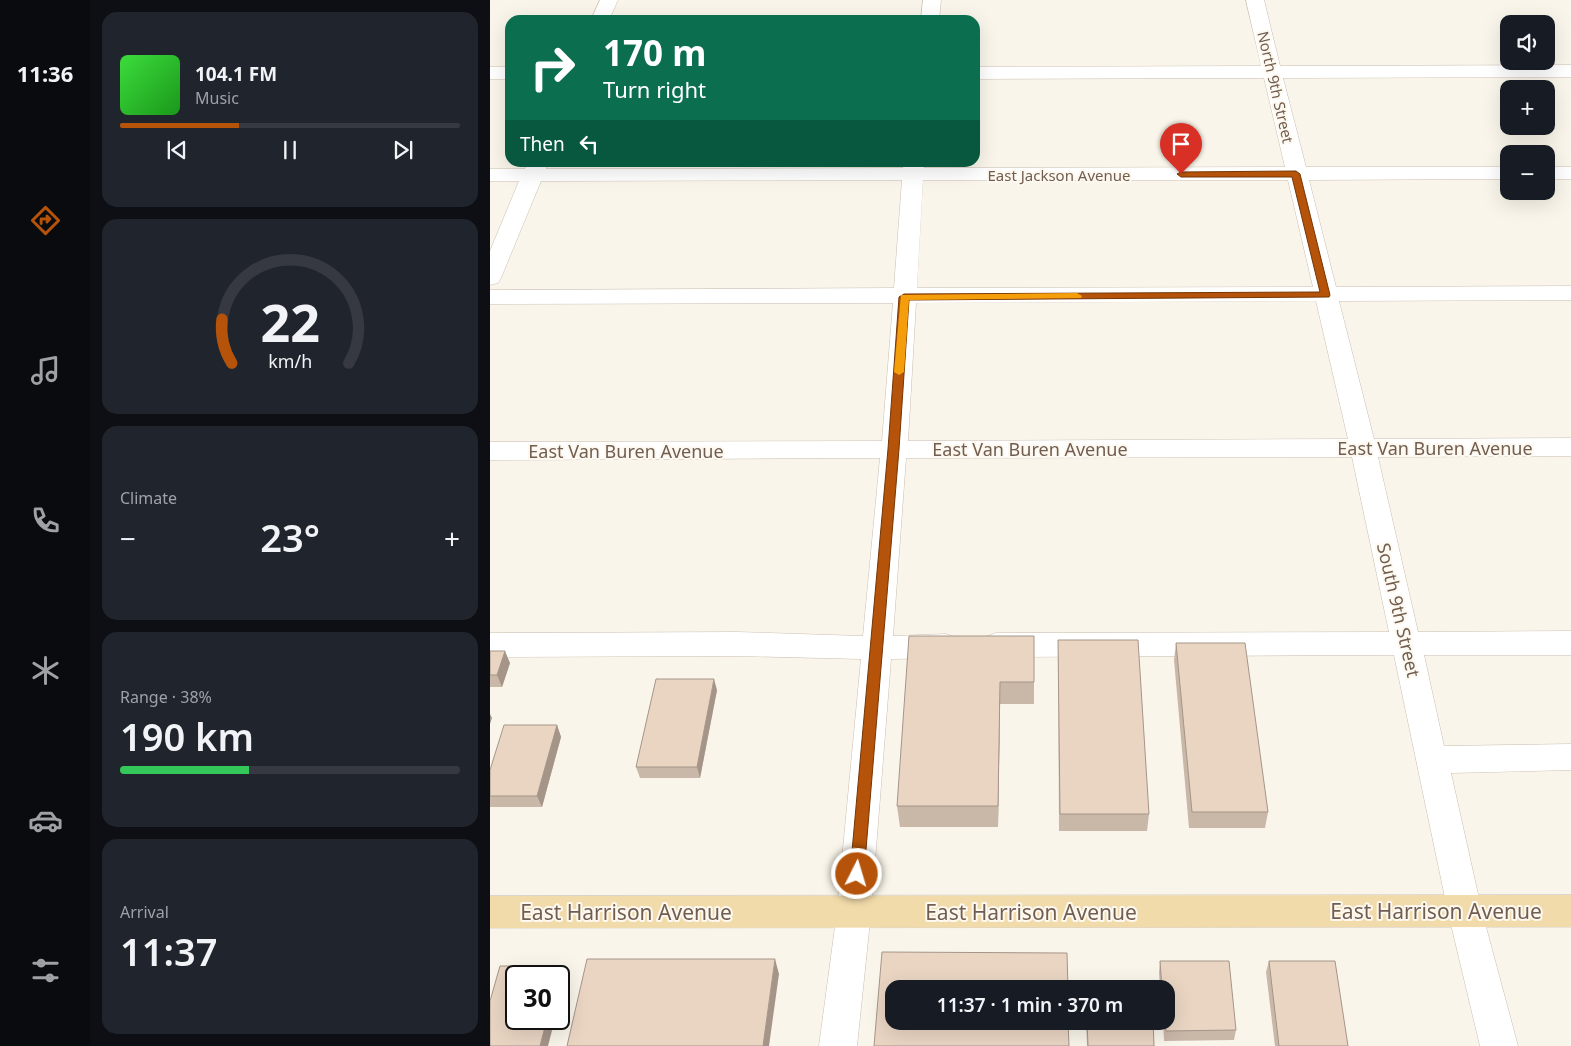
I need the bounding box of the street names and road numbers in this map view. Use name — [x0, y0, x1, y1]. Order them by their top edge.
street label: North 9th Street — [1253, 29, 1299, 145]
street label: East Jackson Avenue — [987, 165, 1131, 185]
street label: East Van Buren Avenue — [1337, 436, 1533, 460]
street label: East Van Buren Avenue — [932, 437, 1128, 461]
street label: East Van Buren Avenue — [528, 439, 724, 463]
street label: South 9th Street — [1372, 541, 1426, 680]
street label: East Harrison Avenue — [1330, 897, 1542, 925]
street label: East Harrison Avenue — [520, 898, 732, 926]
street label: East Harrison Avenue — [925, 898, 1137, 926]

